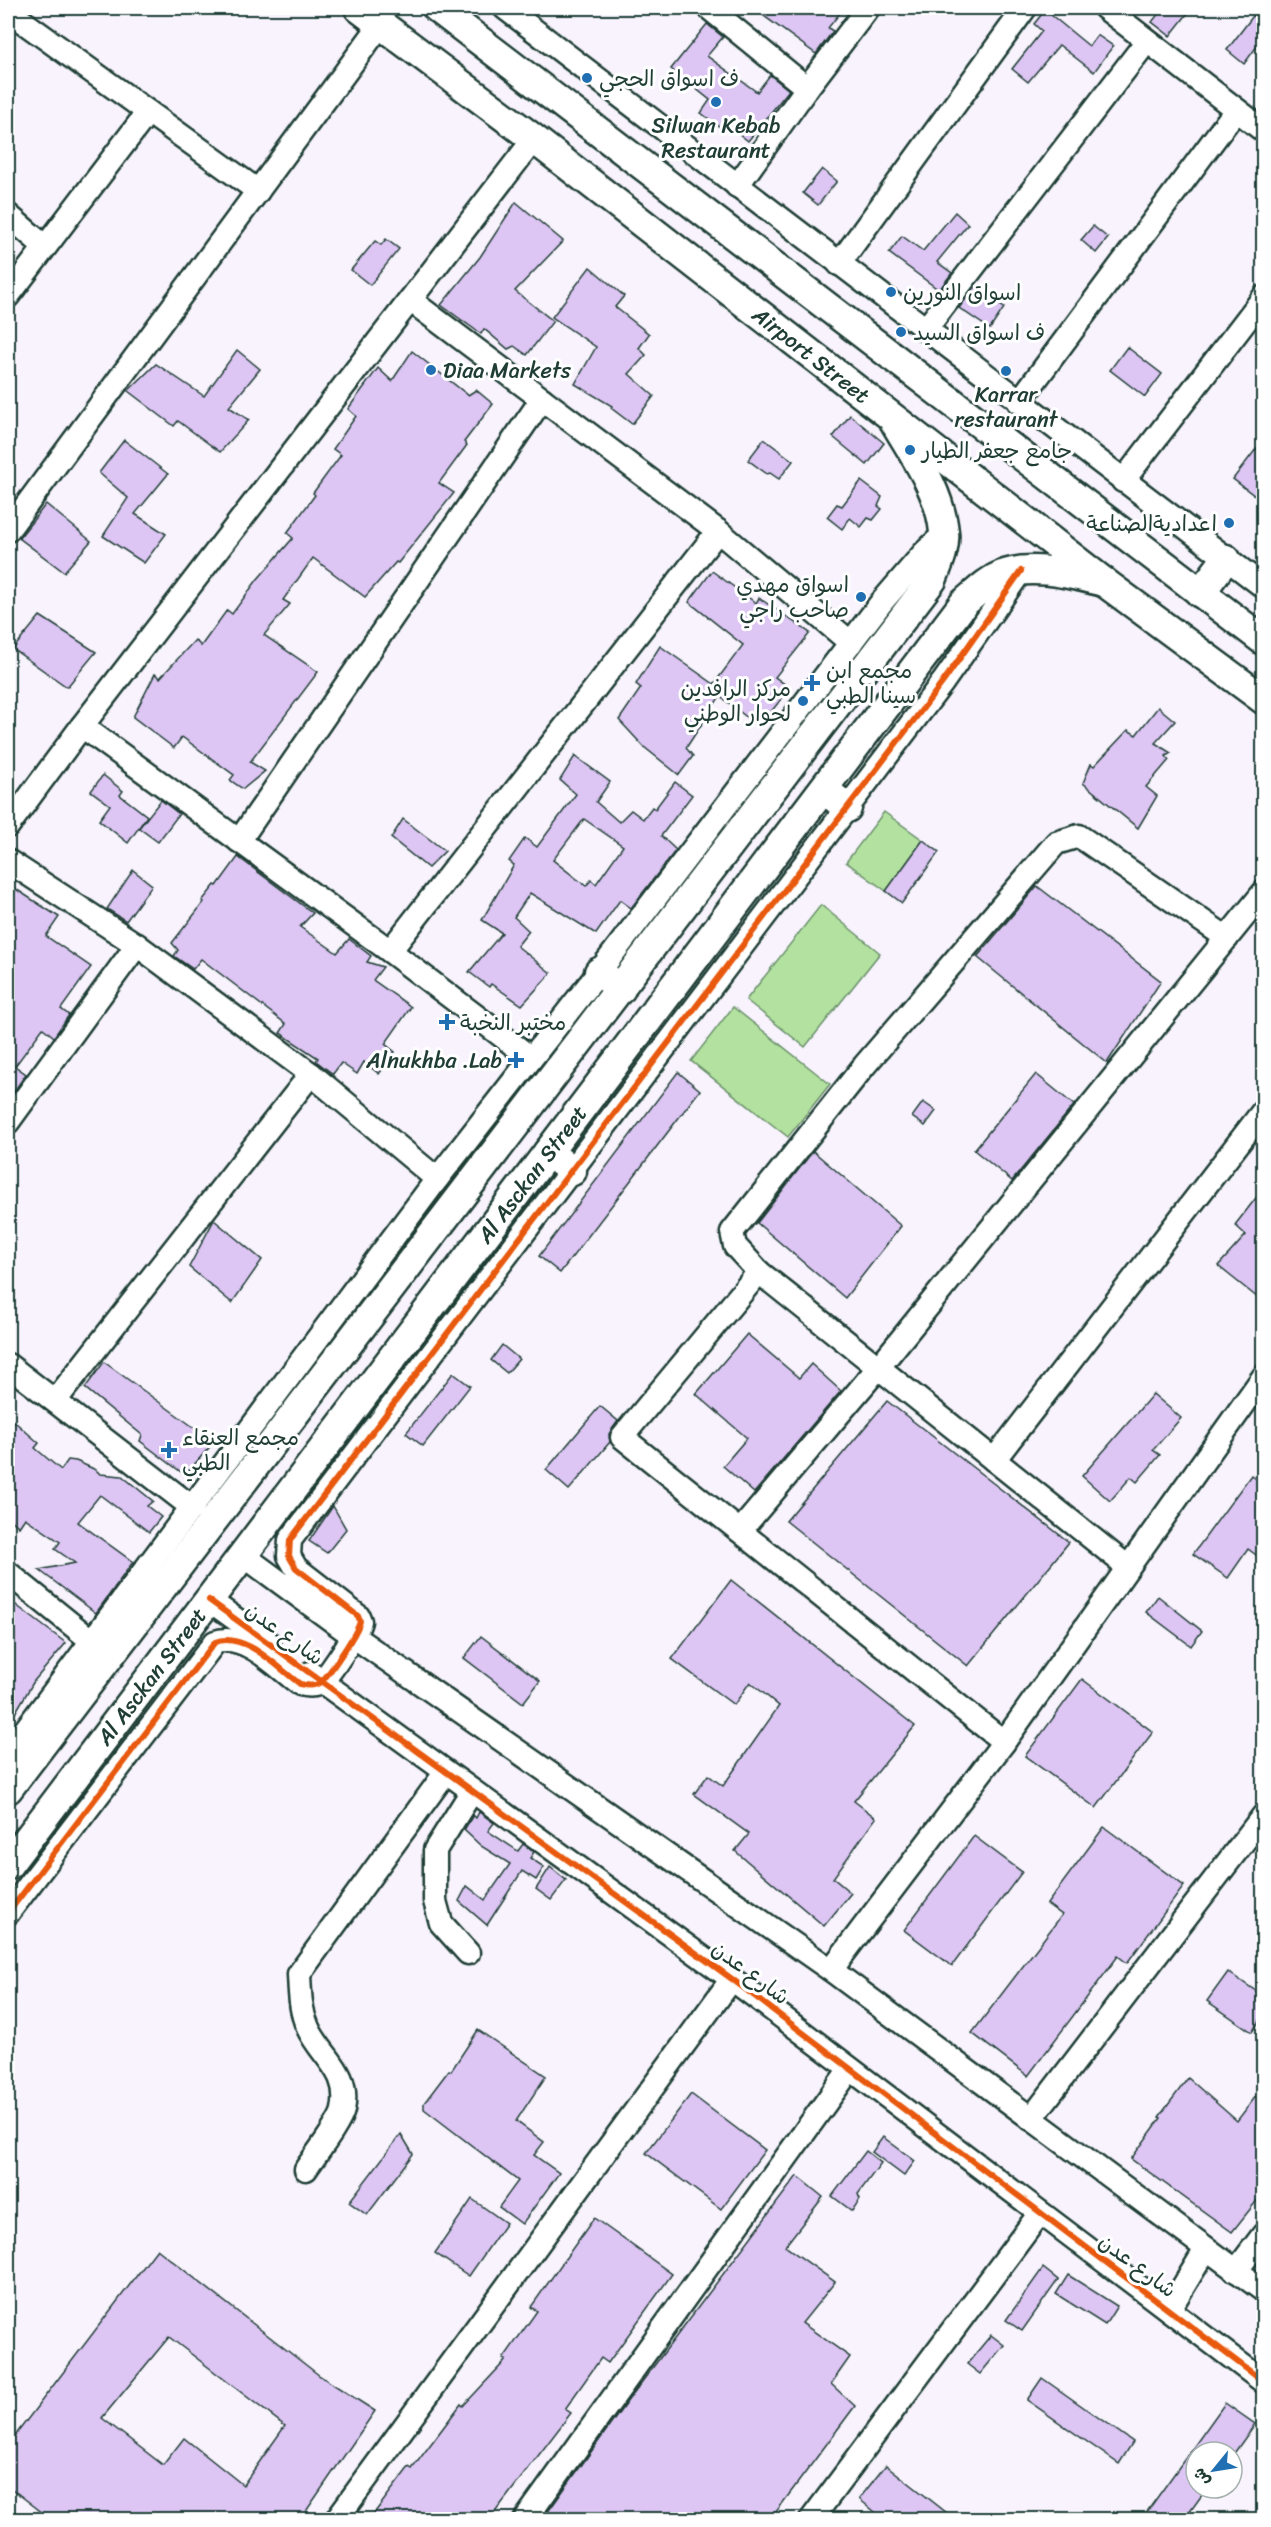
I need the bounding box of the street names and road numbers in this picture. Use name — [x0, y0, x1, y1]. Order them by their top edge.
street label: Airport Street — [743, 296, 879, 414]
street label: Al Asckan Street — [466, 1096, 598, 1253]
street label: شارع عدن — [237, 1591, 333, 1676]
street label: Al Asckan Street — [85, 1598, 217, 1755]
street label: شارع عدن — [703, 1930, 798, 2015]
street label: شارع عدن — [1090, 2223, 1185, 2308]

